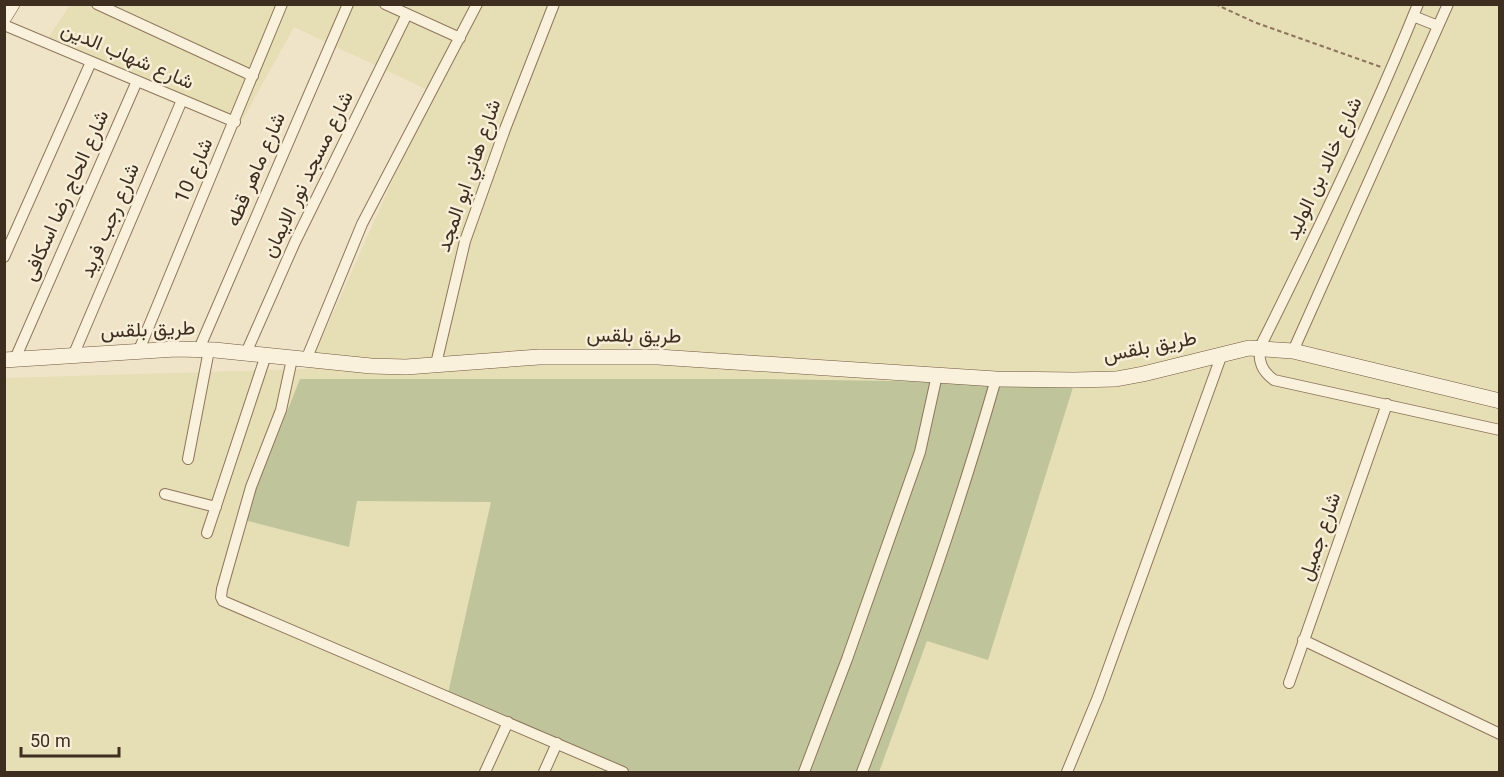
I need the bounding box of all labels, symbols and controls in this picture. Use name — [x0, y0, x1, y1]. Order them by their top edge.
street label: شارع شهاب الدين — [55, 15, 199, 99]
street label: شارع مسجد نور الايمان — [255, 86, 363, 264]
street label: شارع خالد بن الوليد — [1278, 92, 1372, 246]
street label: شارع هاني ابو المجد — [429, 95, 511, 257]
street label: شارع الحاج رضا اسكافى — [15, 105, 119, 287]
street label: شارع ماهر قطه — [219, 108, 295, 232]
street label: شارع 10 — [167, 133, 223, 209]
street label: شارع رجب فريد — [72, 159, 150, 283]
street label: طريق بلقس — [100, 313, 196, 349]
street label: طريق بلقس — [586, 320, 682, 354]
street label: طريق بلقس — [1100, 323, 1200, 373]
street label: شارع جميل — [1291, 488, 1351, 586]
scale bar — [21, 720, 118, 758]
text: 50 m — [30, 729, 71, 757]

